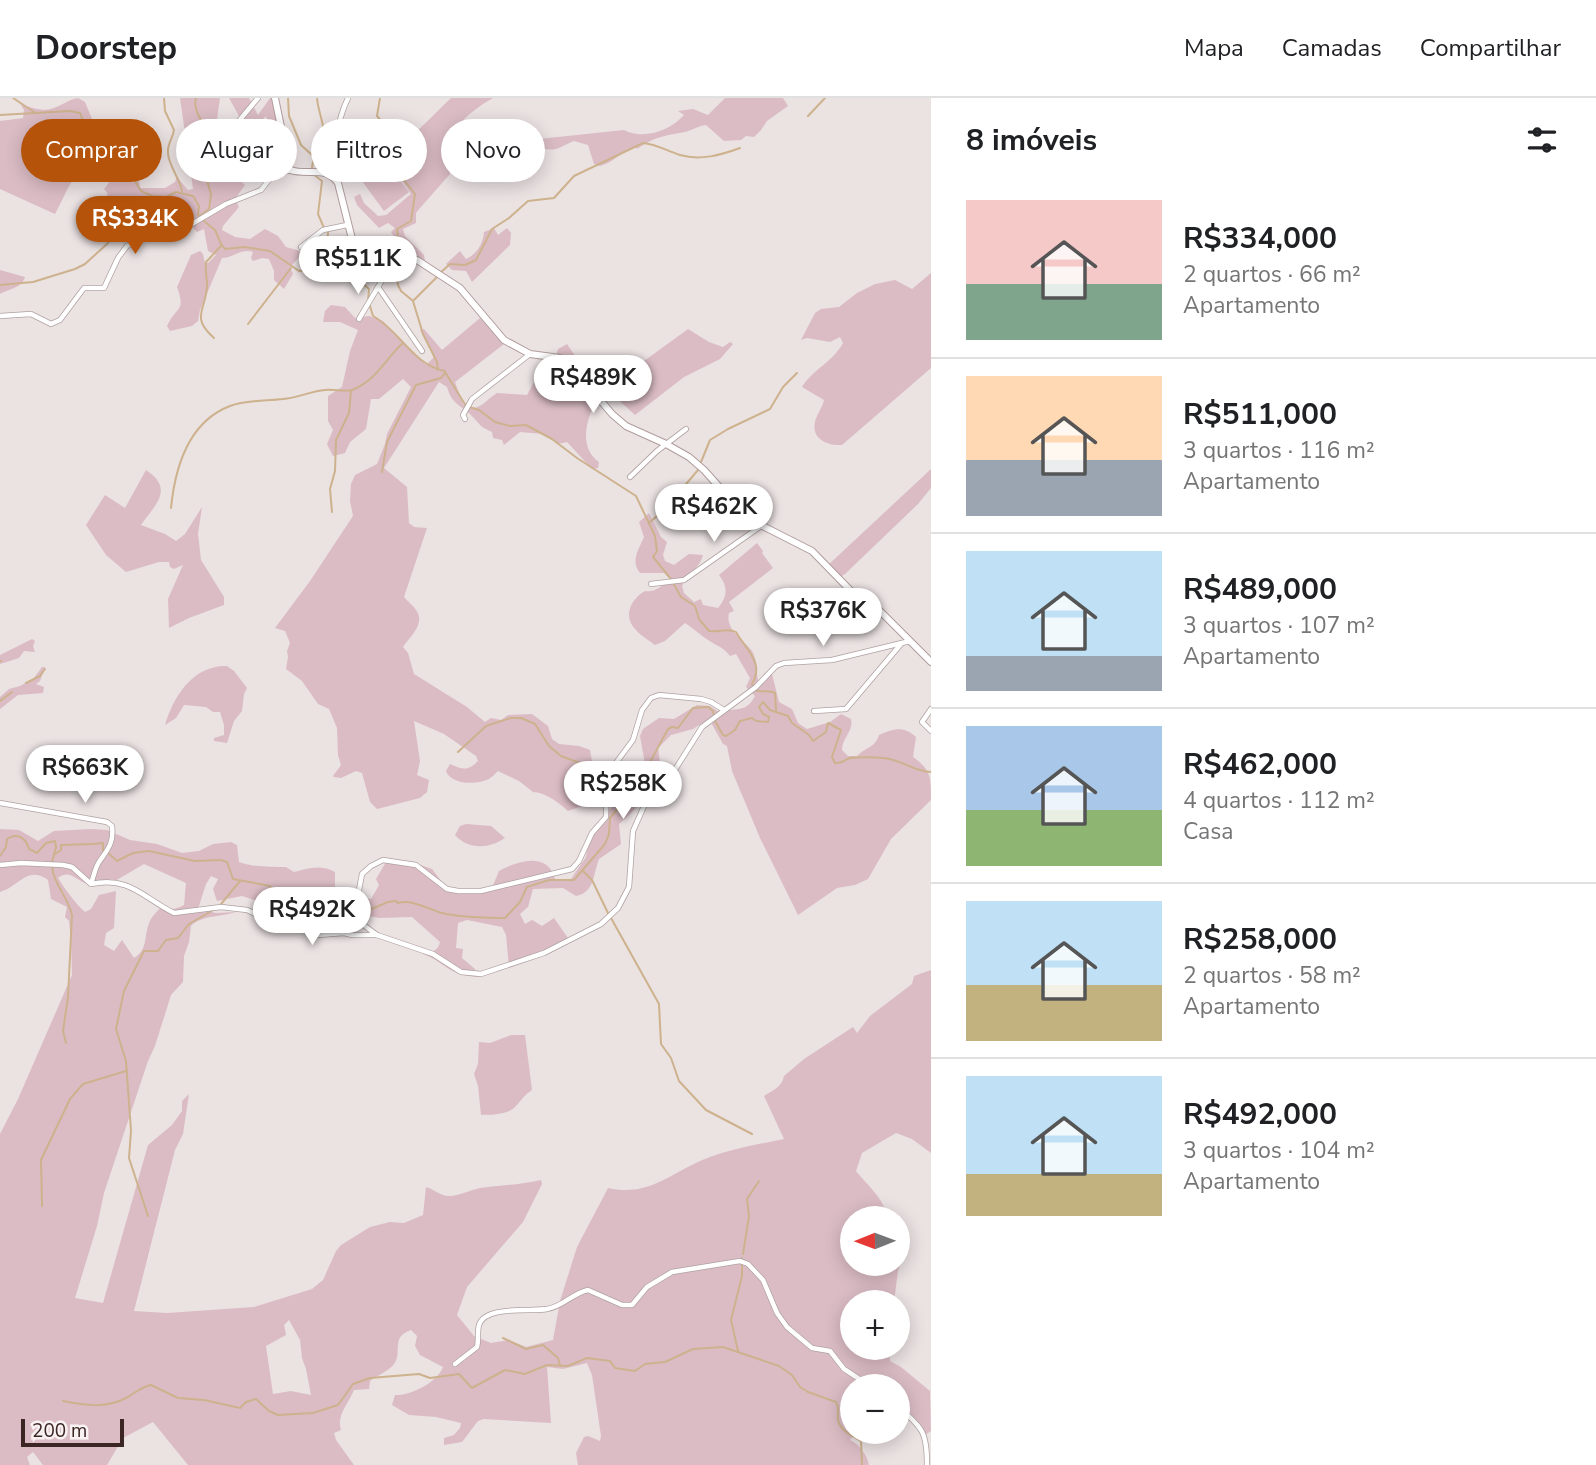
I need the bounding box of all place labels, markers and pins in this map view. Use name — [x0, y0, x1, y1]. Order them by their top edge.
pin: R$334K — [78, 197, 192, 256]
pin: R$511K — [301, 236, 415, 296]
pin: R$489K — [536, 356, 650, 415]
pin: R$462K — [657, 484, 771, 544]
pin: R$376K — [766, 588, 880, 648]
pin: R$663K — [28, 746, 142, 805]
pin: R$258K — [566, 762, 680, 821]
pin: R$492K — [255, 888, 369, 947]

